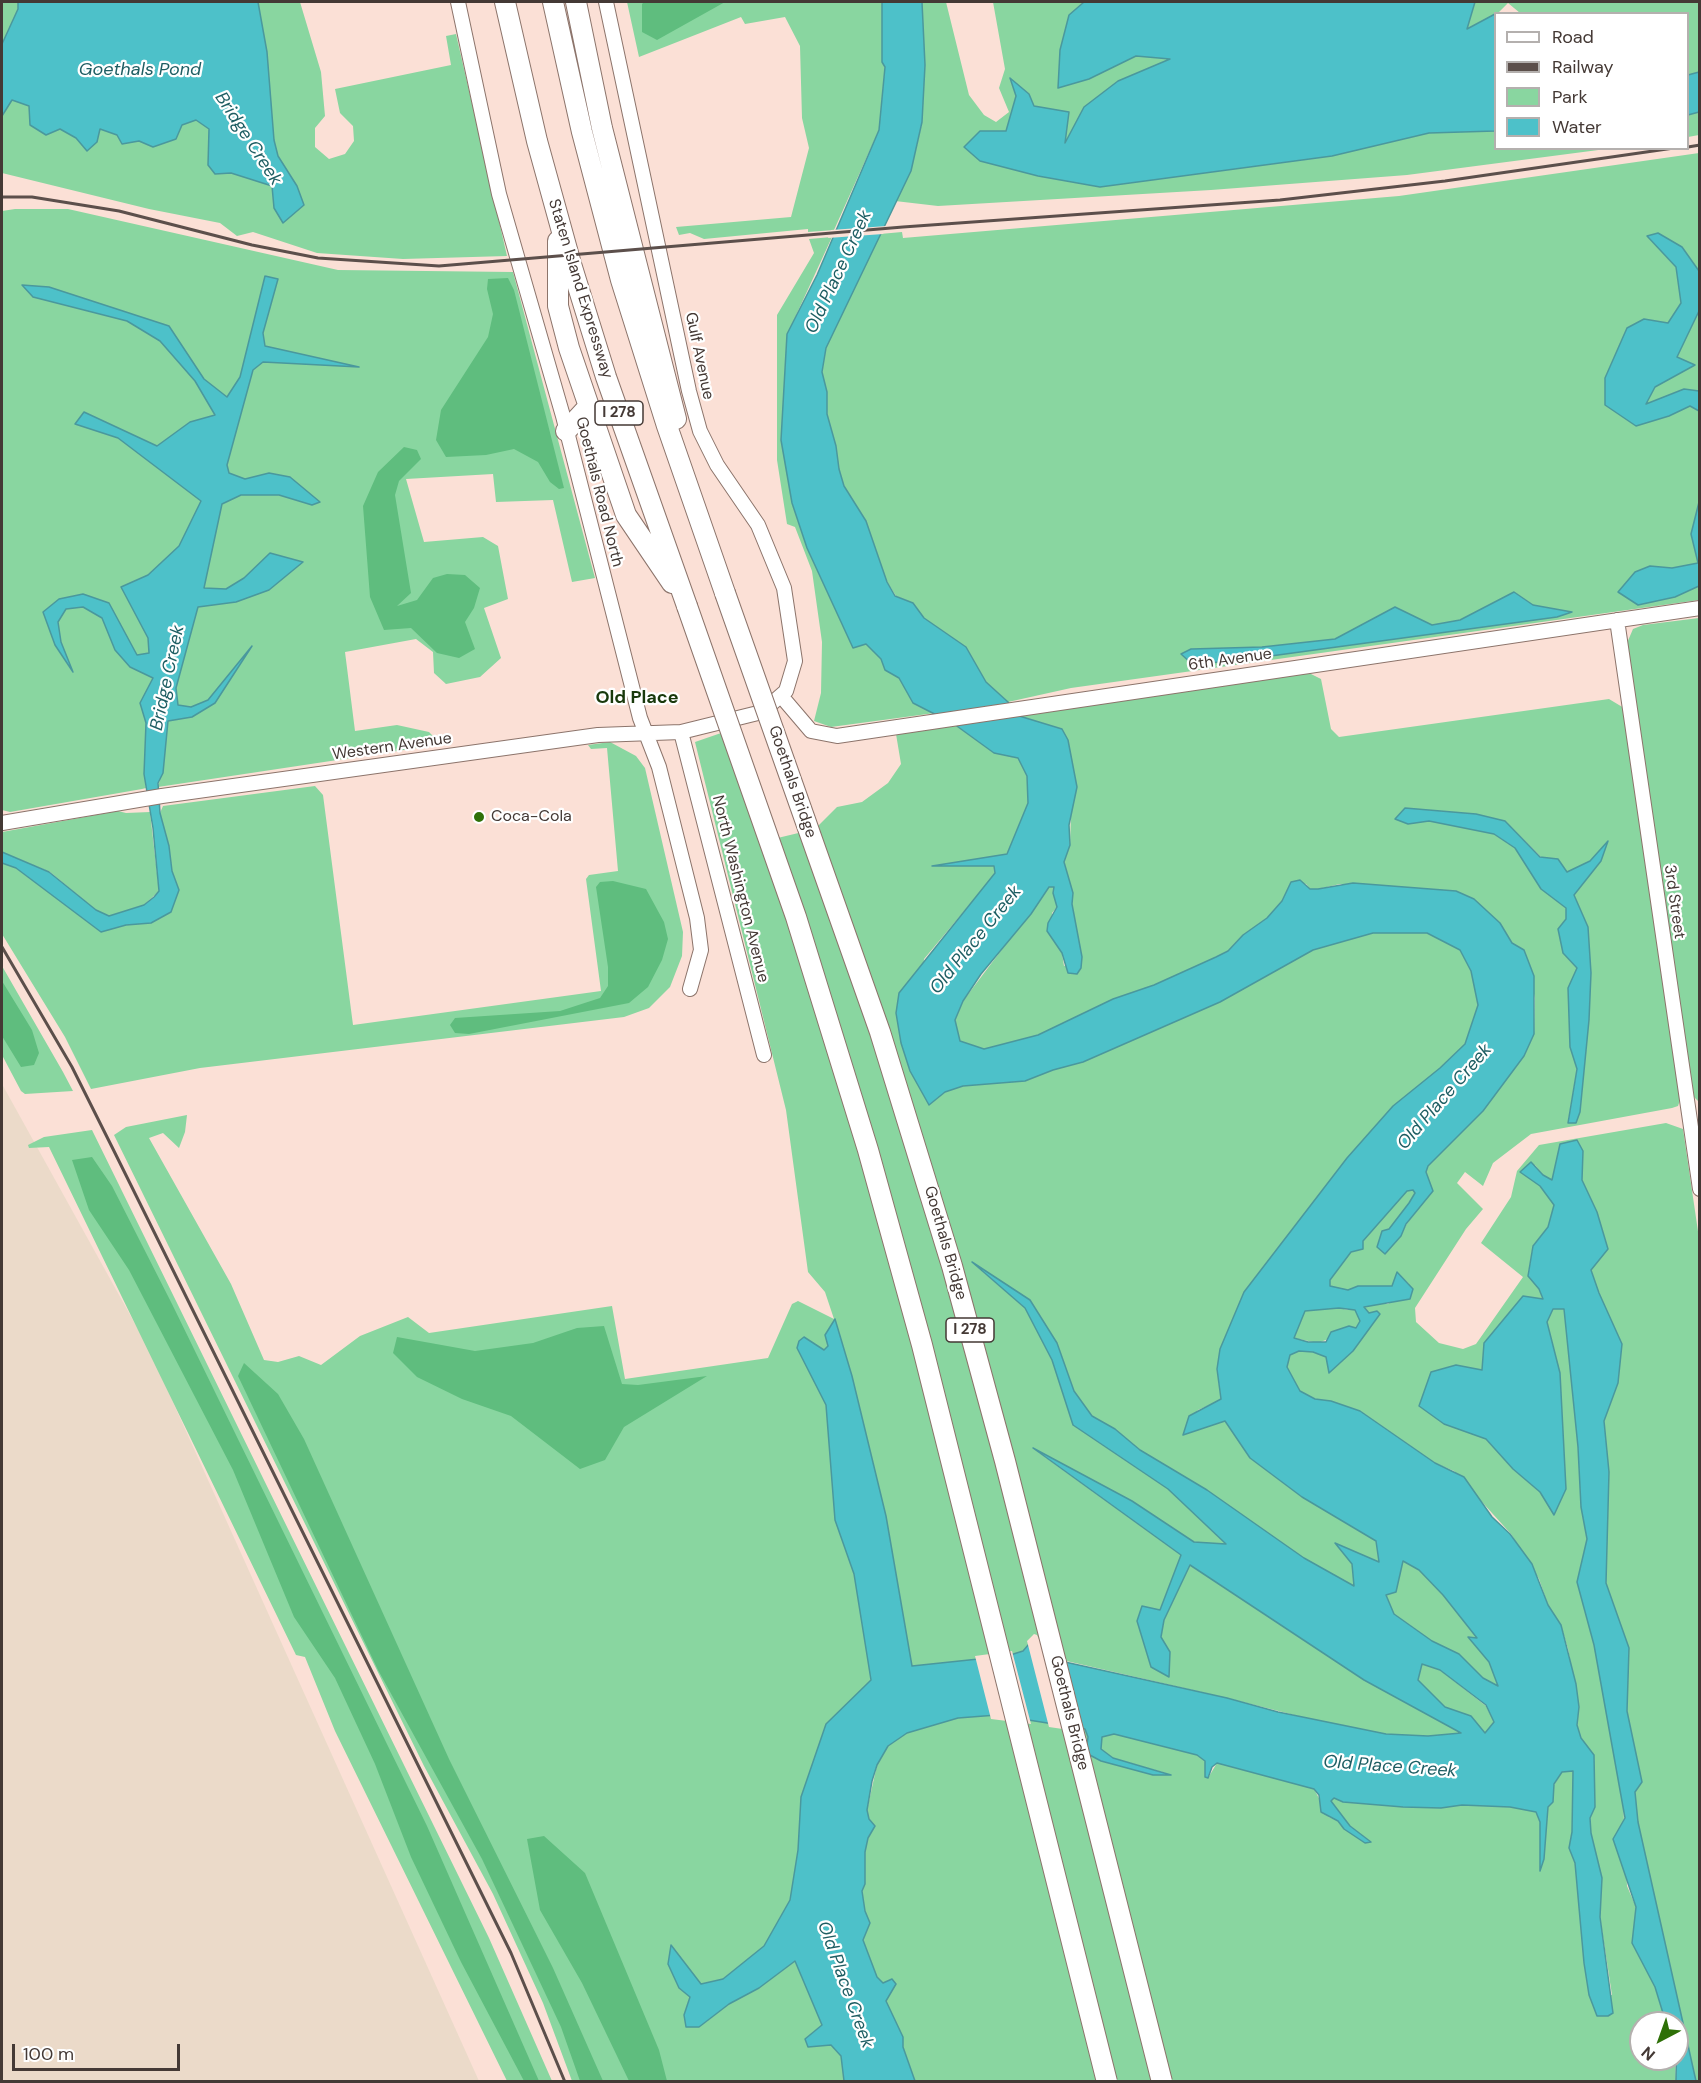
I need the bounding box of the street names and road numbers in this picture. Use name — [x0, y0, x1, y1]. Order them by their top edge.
street label: Staten Island Expressway — [544, 197, 616, 381]
street label: Gulf Avenue — [680, 311, 718, 401]
road number: I 278 — [595, 401, 643, 425]
street label: Goethals Road North — [571, 415, 627, 569]
street label: 6th Avenue — [1187, 645, 1273, 675]
street label: Goethals Bridge — [764, 723, 820, 841]
street label: Western Avenue — [331, 729, 453, 765]
street label: North Washington Avenue — [707, 793, 773, 985]
street label: 3rd Street — [1659, 864, 1689, 940]
street label: Goethals Bridge — [920, 1184, 970, 1302]
road number: I 278 — [946, 1318, 994, 1342]
street label: Goethals Bridge — [1045, 1654, 1093, 1772]

